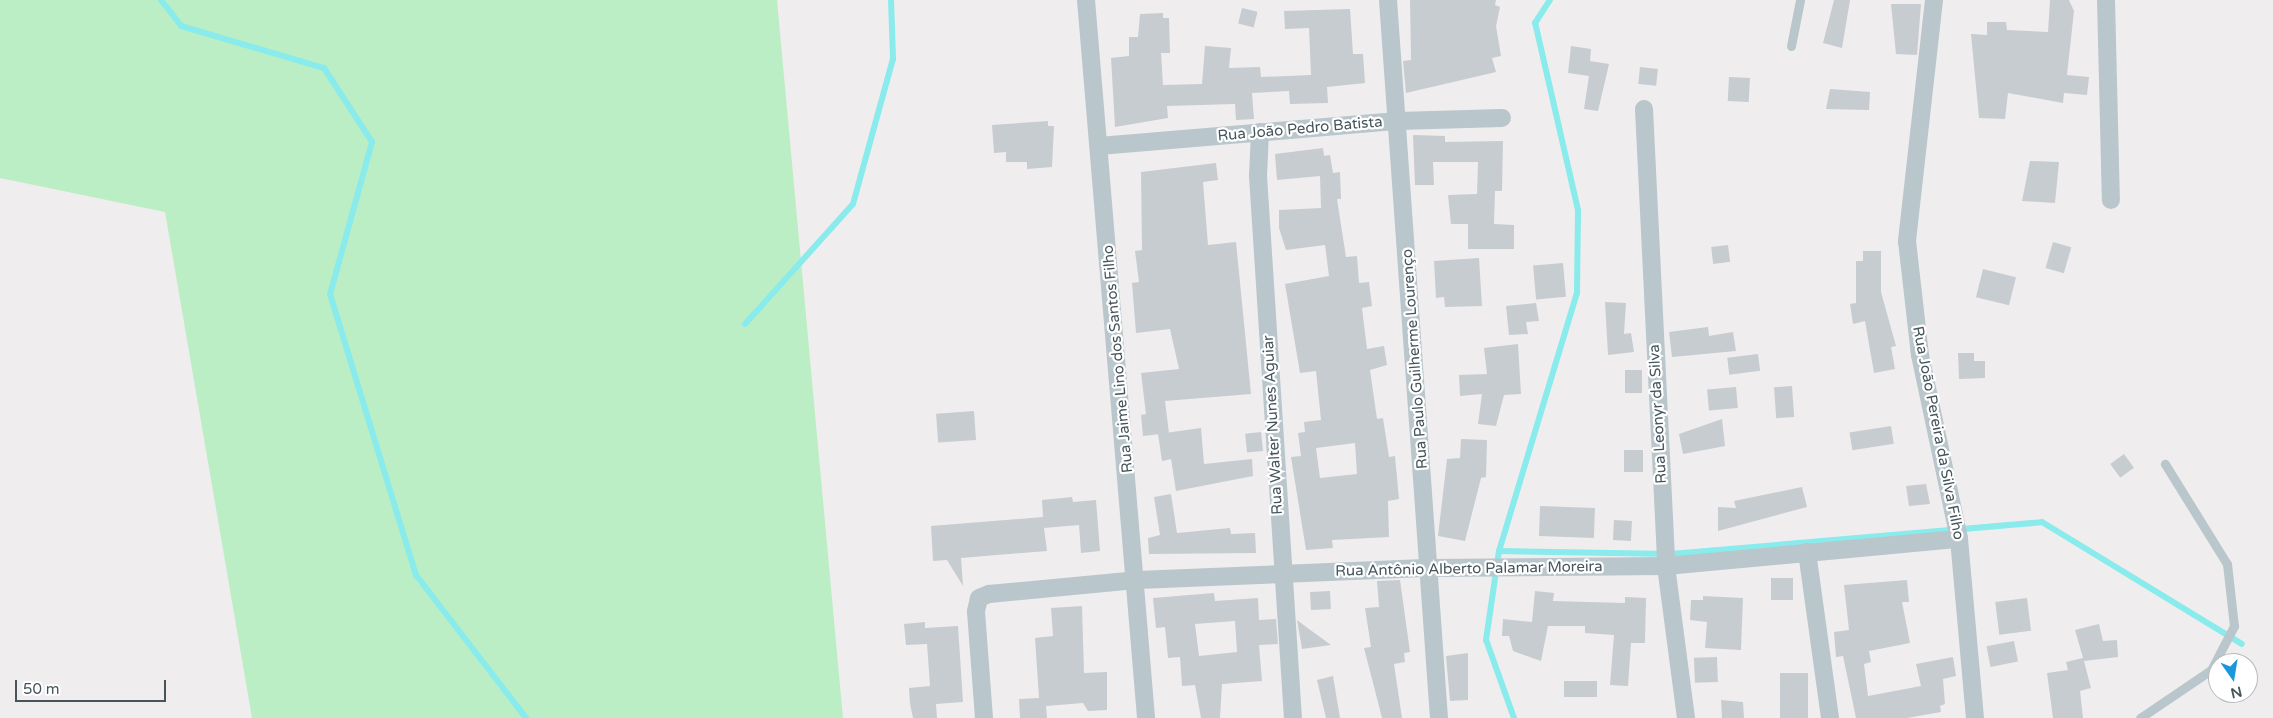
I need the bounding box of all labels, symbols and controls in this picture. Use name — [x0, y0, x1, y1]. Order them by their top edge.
street label: Rua João Pedro Batista — [1217, 113, 1383, 145]
street label: Rua Jaime Lino dos Santos Filho — [1099, 244, 1137, 474]
street label: Rua Paulo Guilherme Lourenço — [1398, 248, 1432, 470]
street label: Rua João Pereira da Silva Filho — [1908, 325, 1968, 541]
street label: Rua Walter Nunes Aguiar — [1259, 335, 1287, 515]
street label: Rua Leonyr da Silva — [1645, 344, 1671, 484]
street label: Rua Antônio Alberto Palamar Moreira — [1335, 558, 1603, 580]
north arrow — [2208, 653, 2258, 703]
scale bar — [18, 670, 169, 702]
text: 50 m — [23, 680, 60, 698]
text: N — [2229, 683, 2244, 702]

